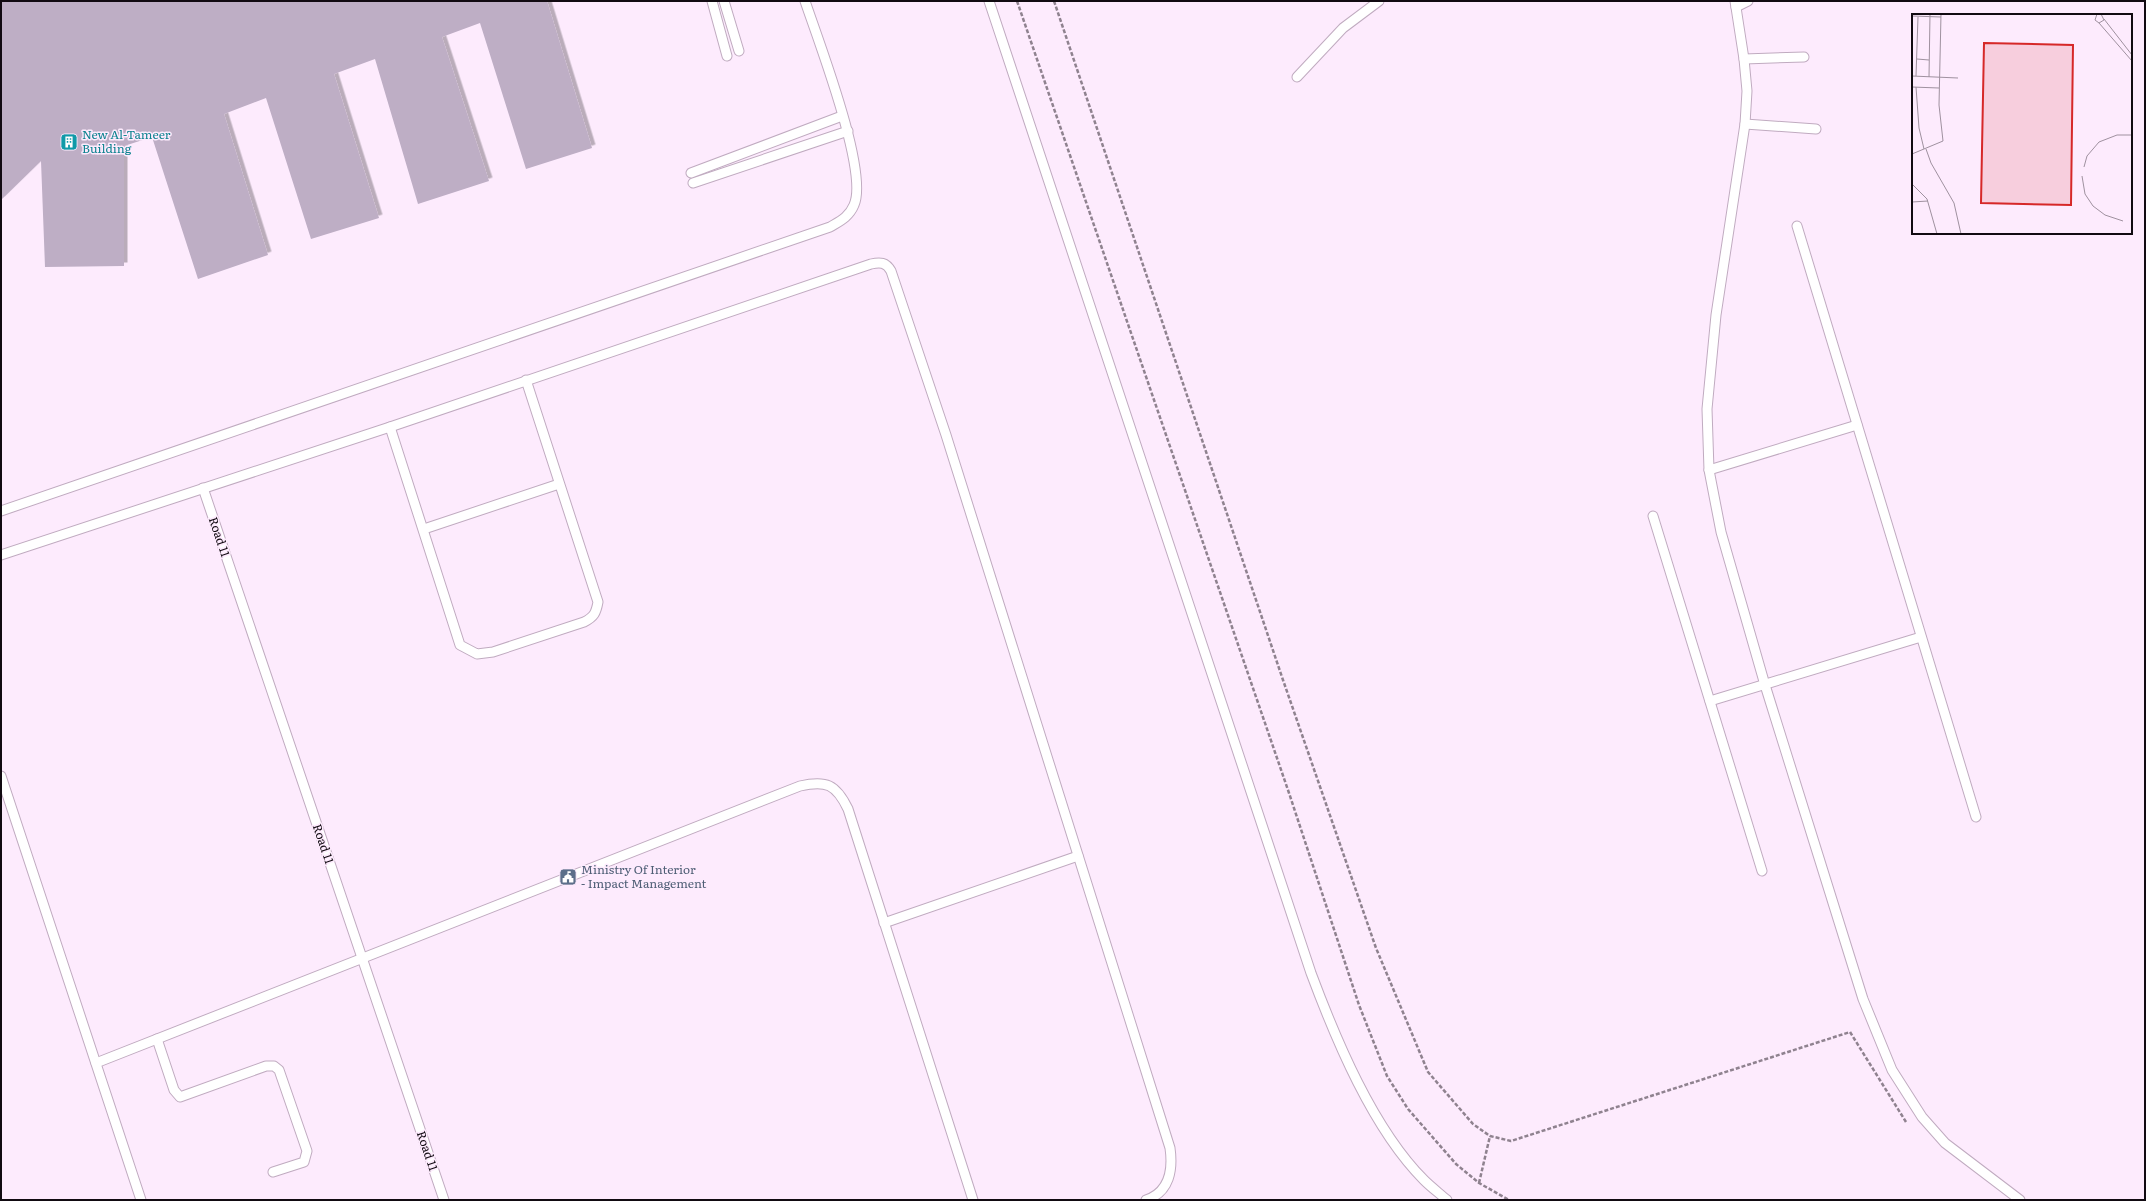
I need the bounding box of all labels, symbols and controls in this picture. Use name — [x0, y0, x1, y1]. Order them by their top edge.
inset map — [1912, 14, 2132, 234]
place label: New Al-Tameer Building — [82, 125, 171, 157]
building icon: New Al-Tameer Building — [59, 132, 79, 152]
street label: Road 11 — [205, 514, 235, 559]
street label: Road 11 — [309, 821, 339, 866]
place label: Ministry Of Interior - Impact Management — [581, 860, 706, 892]
public building icon: Ministry Of Interior - Impact Management — [558, 867, 578, 887]
street label: Road 11 — [413, 1128, 443, 1173]

